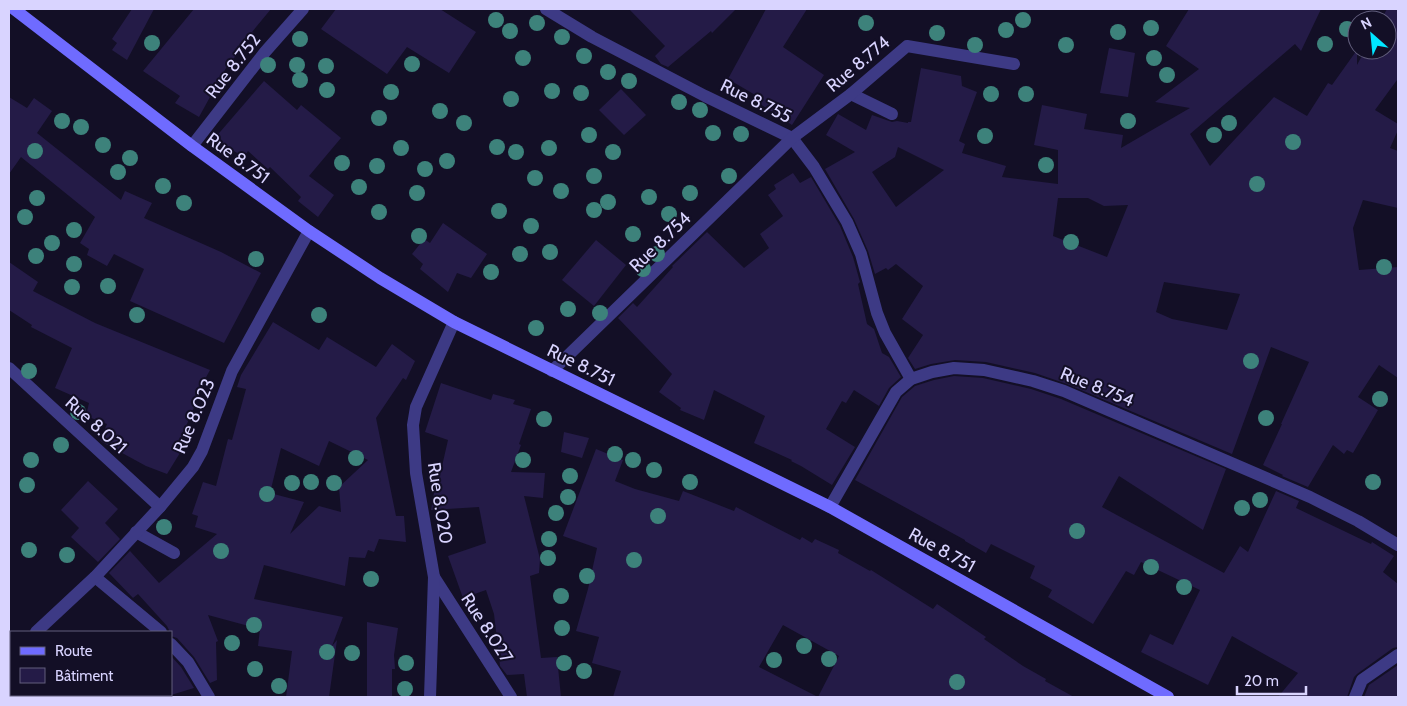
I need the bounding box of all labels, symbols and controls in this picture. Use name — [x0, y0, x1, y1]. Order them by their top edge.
north arrow — [1347, 10, 1397, 60]
text: N — [1358, 13, 1375, 34]
street label: Rue 8.752 — [201, 29, 265, 103]
street label: Rue 8.774 — [822, 31, 894, 97]
street label: Rue 8.755 — [717, 74, 795, 128]
street label: Rue 8.751 — [202, 128, 274, 188]
street label: Rue 8.754 — [625, 207, 695, 277]
street label: Rue 8.751 — [544, 339, 618, 391]
street label: Rue 8.754 — [1057, 362, 1137, 412]
street label: Rue 8.023 — [168, 375, 220, 457]
street label: Rue 8.021 — [61, 392, 131, 458]
street label: Rue 8.020 — [423, 461, 457, 545]
street label: Rue 8.751 — [905, 523, 979, 577]
street label: Rue 8.027 — [456, 589, 518, 667]
legend — [10, 631, 172, 696]
text: Route — [55, 642, 93, 660]
scale bar — [1237, 664, 1306, 696]
text: Bâtiment — [55, 667, 113, 685]
text: 20 m — [1244, 672, 1279, 690]

